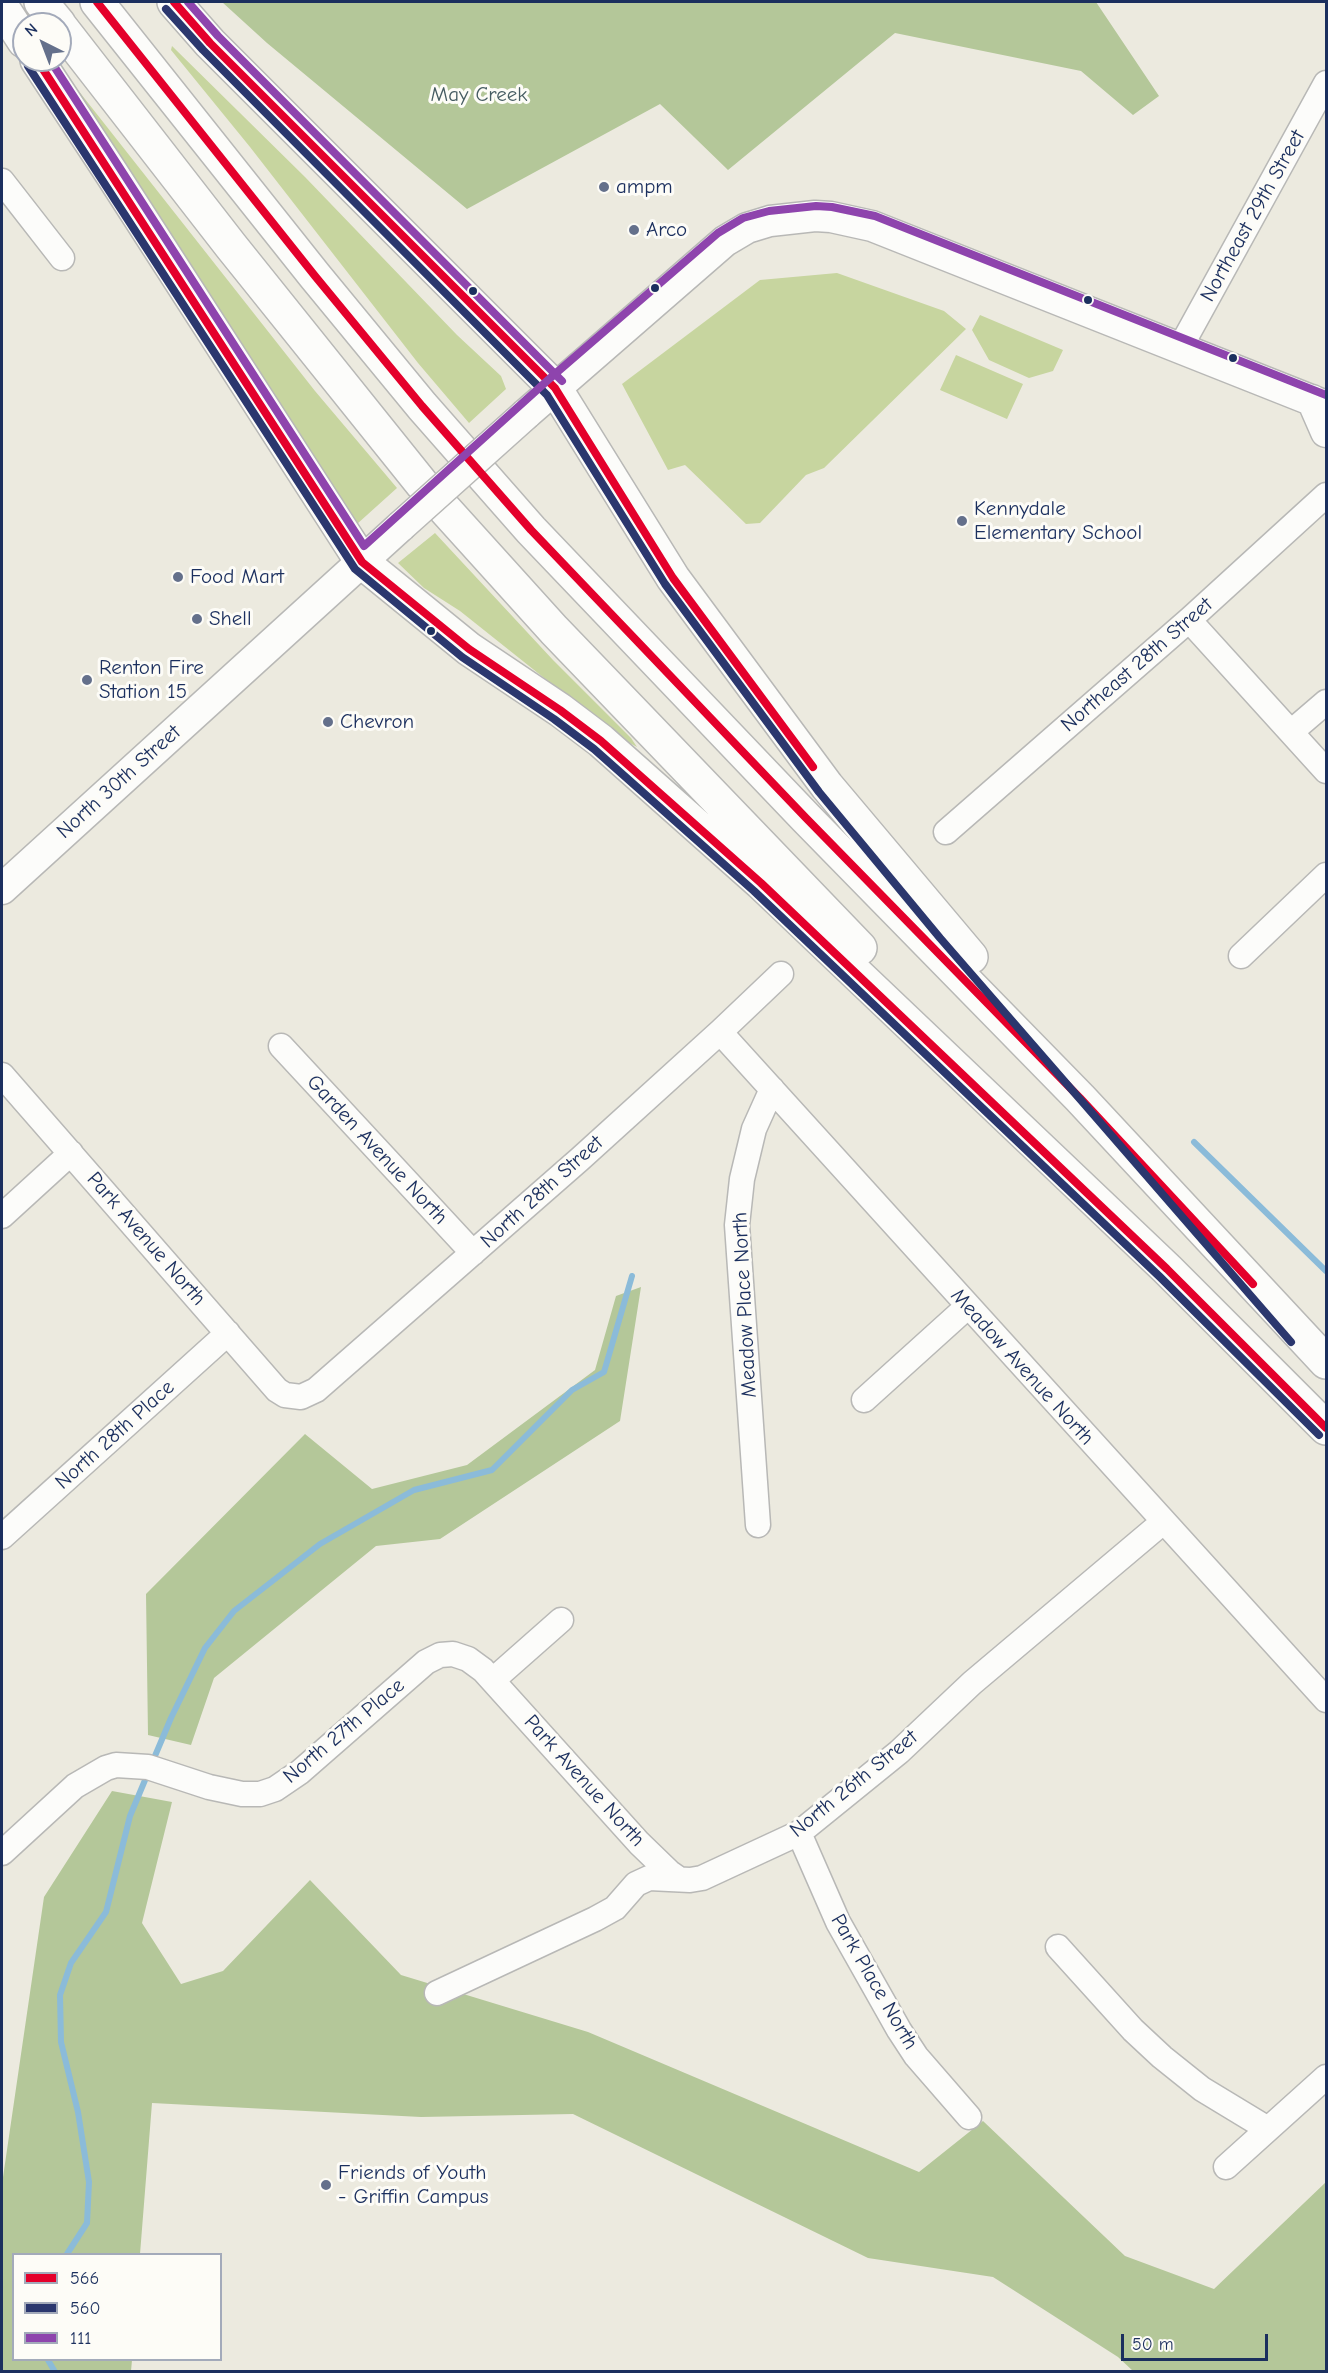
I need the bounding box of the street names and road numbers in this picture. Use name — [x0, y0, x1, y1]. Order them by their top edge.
street label: Northeast 29th Street — [1195, 126, 1311, 306]
street label: Northeast 28th Street — [1056, 592, 1218, 738]
street label: North 30th Street — [52, 720, 186, 844]
street label: Garden Avenue North — [301, 1070, 453, 1230]
street label: North 28th Street — [476, 1130, 608, 1254]
street label: Park Avenue North — [81, 1167, 211, 1311]
street label: Meadow Place North — [728, 1211, 762, 1399]
street label: Meadow Avenue North — [945, 1283, 1099, 1451]
street label: North 28th Place — [50, 1375, 180, 1495]
street label: North 27th Place — [278, 1673, 410, 1789]
street label: Park Avenue North — [518, 1710, 650, 1852]
street label: North 26th Street — [785, 1725, 923, 1843]
street label: Park Place North — [825, 1910, 923, 2054]

